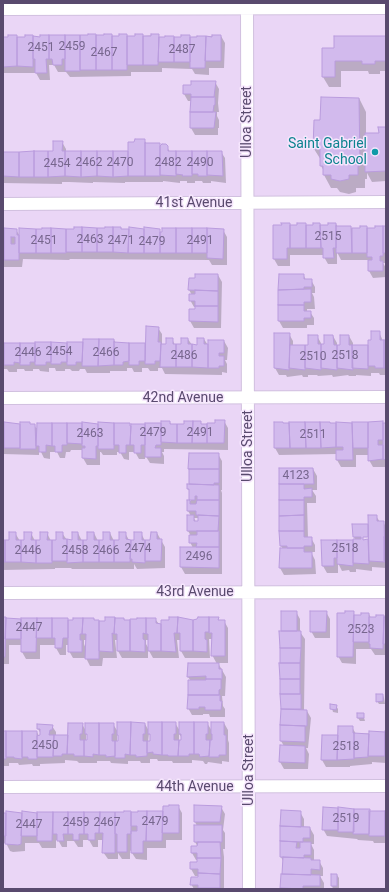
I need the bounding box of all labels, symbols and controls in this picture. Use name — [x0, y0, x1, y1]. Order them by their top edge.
house number: 2459 — [59, 40, 85, 54]
house number: 2451 — [28, 41, 54, 55]
house number: 2487 — [169, 43, 195, 57]
house number: 2467 — [91, 46, 117, 60]
street label: Ulloa Street — [239, 86, 255, 158]
place label: Saint Gabriel School — [288, 136, 367, 168]
marker: Saint Gabriel School — [370, 147, 380, 157]
house number: 2462 — [76, 156, 102, 170]
house number: 2470 — [107, 156, 133, 170]
house number: 2482 — [155, 156, 181, 170]
house number: 2490 — [187, 156, 213, 170]
house number: 2454 — [44, 157, 70, 171]
street label: 41st Avenue — [156, 195, 232, 211]
house number: 2515 — [315, 230, 341, 244]
house number: 2463 — [77, 233, 103, 247]
house number: 2451 — [31, 234, 57, 248]
house number: 2471 — [108, 234, 134, 248]
house number: 2491 — [187, 234, 213, 248]
house number: 2479 — [139, 235, 165, 249]
house number: 2454 — [46, 345, 72, 359]
house number: 2446 — [15, 346, 41, 360]
house number: 2466 — [93, 346, 119, 360]
house number: 2486 — [171, 349, 197, 363]
house number: 2518 — [332, 349, 358, 363]
house number: 2510 — [300, 350, 326, 364]
street label: 42nd Avenue — [143, 390, 223, 406]
street label: Ulloa Street — [240, 410, 256, 482]
house number: 2479 — [140, 426, 166, 440]
house number: 2491 — [187, 426, 213, 440]
house number: 2463 — [77, 427, 103, 441]
house number: 2511 — [300, 428, 326, 442]
house number: 4123 — [283, 469, 309, 483]
house number: 2474 — [125, 542, 151, 556]
house number: 2518 — [332, 542, 358, 556]
house number: 2446 — [15, 544, 41, 558]
house number: 2458 — [62, 544, 88, 558]
house number: 2466 — [93, 544, 119, 558]
house number: 2496 — [186, 550, 212, 564]
street label: 43rd Avenue — [156, 584, 234, 600]
house number: 2447 — [16, 621, 42, 635]
house number: 2523 — [348, 623, 374, 637]
street label: Ulloa Street — [241, 734, 257, 806]
house number: 2450 — [32, 739, 58, 753]
house number: 2518 — [333, 740, 359, 754]
street label: 44th Avenue — [156, 779, 234, 795]
house number: 2519 — [333, 812, 359, 826]
house number: 2479 — [142, 815, 168, 829]
house number: 2459 — [63, 816, 89, 830]
house number: 2467 — [94, 816, 120, 830]
house number: 2447 — [16, 818, 42, 832]

